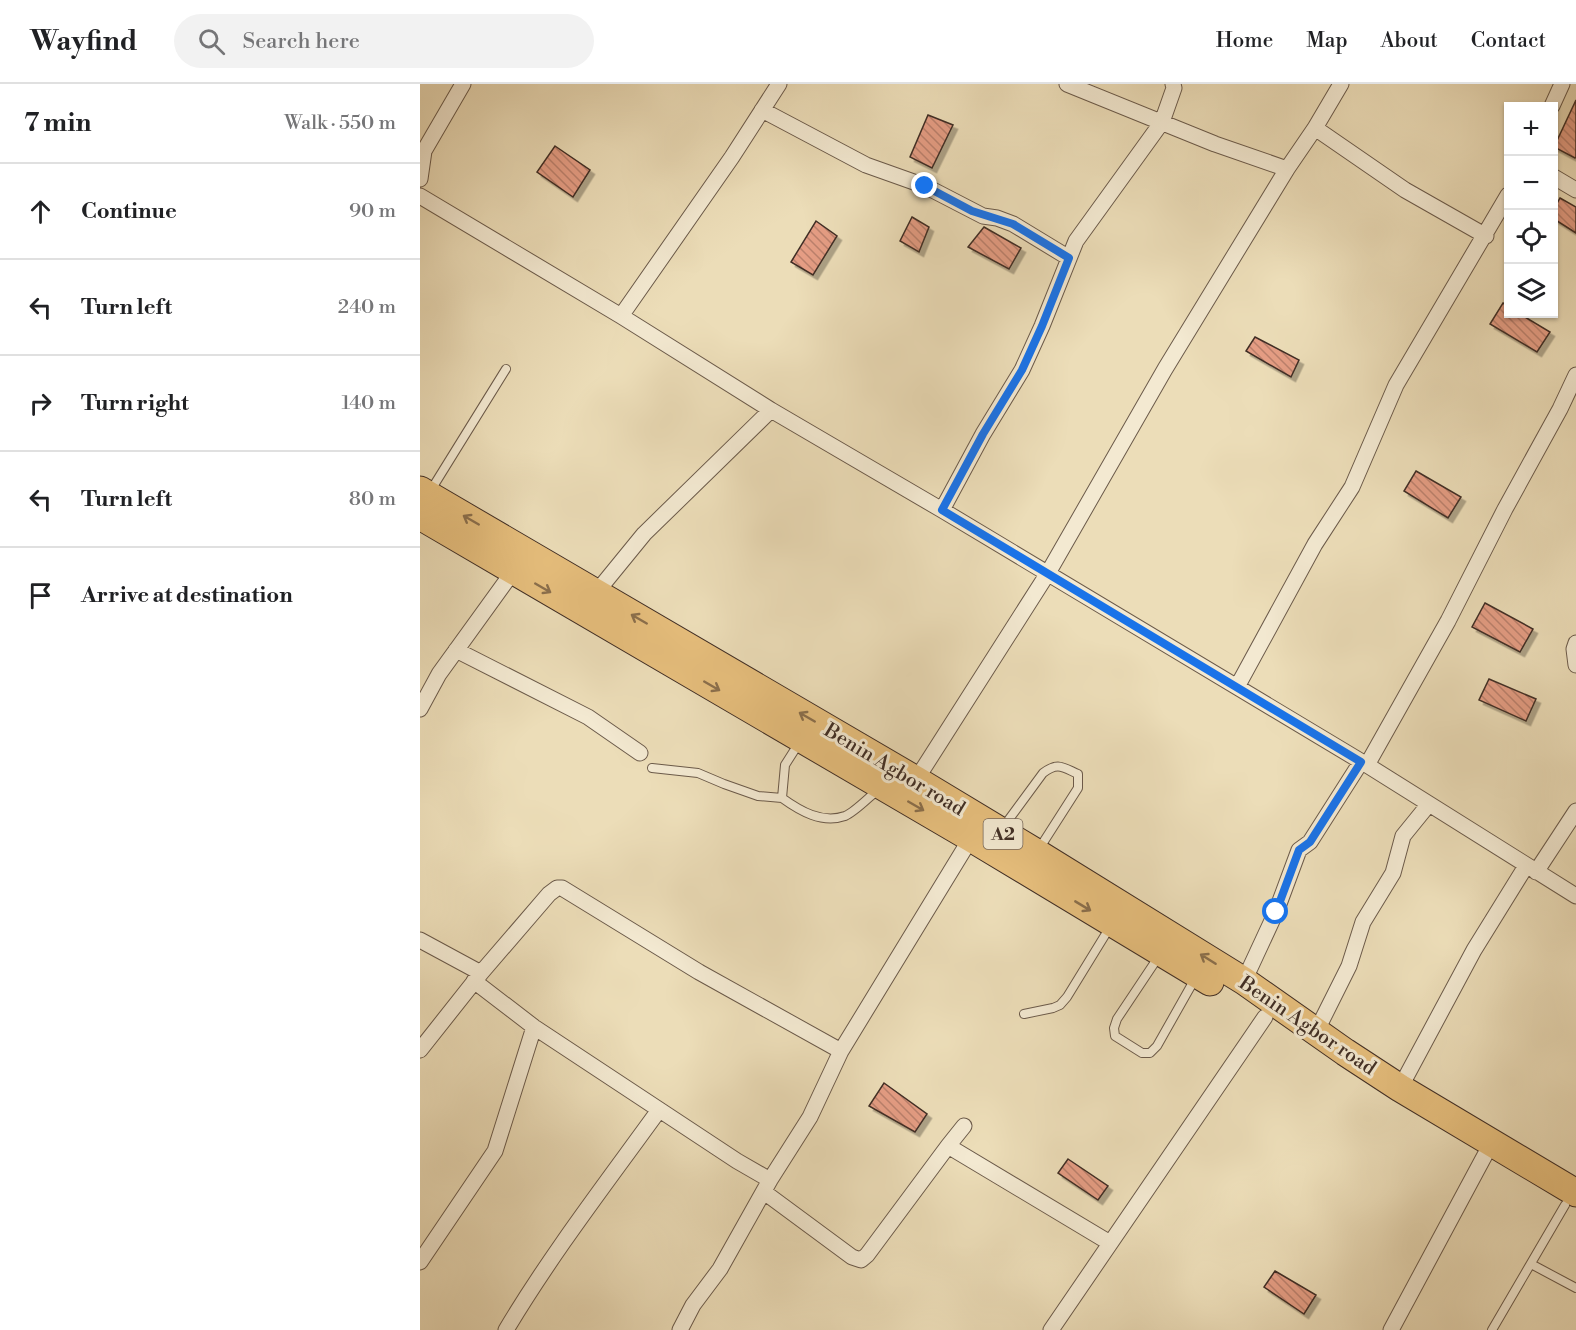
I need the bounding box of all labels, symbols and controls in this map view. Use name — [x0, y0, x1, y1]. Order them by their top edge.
search box — [174, 14, 594, 68]
text: Wayfind — [30, 24, 138, 59]
icon: search — [195, 25, 228, 58]
text: Search here — [243, 28, 360, 55]
text: Home — [1216, 28, 1273, 54]
text: Map — [1306, 28, 1348, 54]
text: About — [1381, 28, 1438, 54]
text: Contact — [1471, 28, 1546, 54]
map controls — [1504, 102, 1558, 318]
button: + — [1504, 102, 1558, 156]
text: 7 min — [24, 107, 91, 139]
text: Walk · 550 m — [284, 111, 396, 136]
button: − — [1504, 156, 1558, 210]
route end — [911, 172, 937, 198]
icon: ahead — [24, 195, 57, 228]
text: Continue — [81, 198, 177, 225]
text: 90 m — [349, 199, 396, 224]
button: locate — [1504, 210, 1558, 264]
button: layers — [1504, 264, 1558, 318]
icon: left — [24, 291, 57, 324]
text: Turn left — [81, 294, 172, 321]
text: 240 m — [338, 295, 396, 320]
icon: right — [24, 387, 57, 420]
text: Turn right — [81, 390, 189, 417]
text: 140 m — [341, 391, 396, 416]
icon: left — [24, 483, 57, 516]
text: Turn left — [81, 486, 172, 513]
text: 80 m — [349, 487, 396, 512]
one-way arrow — [463, 514, 480, 526]
icon: arrive — [24, 579, 57, 612]
text: Arrive at destination — [81, 582, 293, 609]
one-way arrow — [534, 582, 551, 594]
one-way arrow — [631, 613, 648, 625]
one-way arrow — [703, 680, 720, 692]
one-way arrow — [799, 711, 816, 723]
street label: Benin Agbor road — [818, 718, 970, 822]
one-way arrow — [907, 800, 924, 812]
road number: A2 — [984, 819, 1022, 849]
route start — [1262, 898, 1288, 924]
one-way arrow — [1074, 900, 1091, 912]
one-way arrow — [1200, 952, 1217, 964]
street label: Benin Agbor road — [1233, 971, 1381, 1082]

